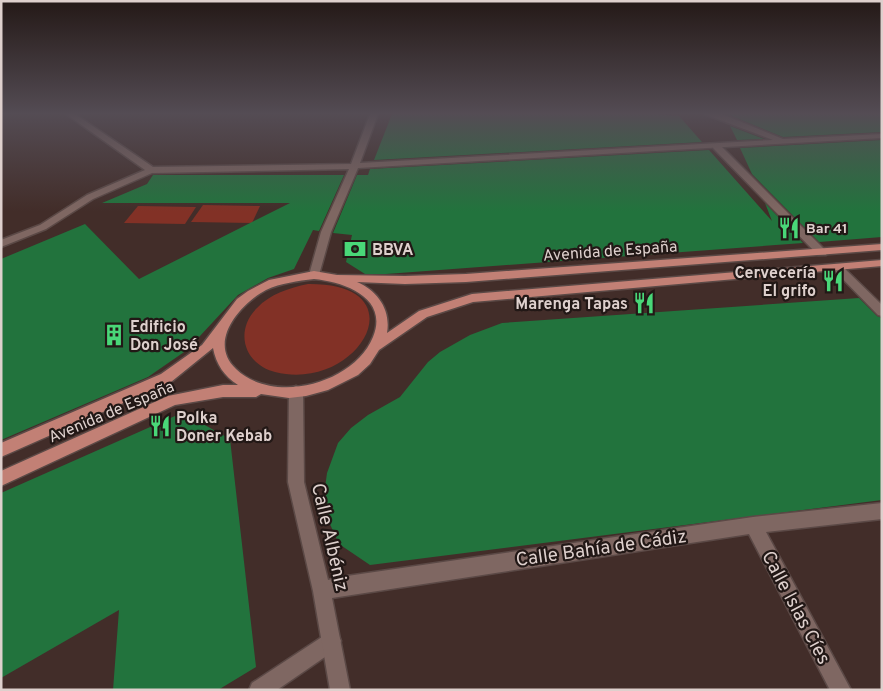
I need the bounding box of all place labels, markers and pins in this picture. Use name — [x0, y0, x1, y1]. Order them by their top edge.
restaurant icon: Bar 41 — [776, 215, 802, 241]
place label: Bar 41 — [806, 221, 848, 238]
bank icon: BBVA — [342, 236, 368, 262]
place label: BBVA — [372, 241, 414, 261]
place label: Cervecería El grifo — [734, 264, 816, 302]
restaurant icon: Cervecería El grifo — [820, 268, 846, 294]
restaurant icon: Marenga Tapas — [631, 290, 657, 316]
place label: Marenga Tapas — [515, 295, 628, 315]
place label: Edificio Don José — [130, 318, 198, 356]
building icon: Edificio Don José — [101, 322, 127, 348]
place label: Polka Doner Kebab — [176, 409, 272, 447]
restaurant icon: Polka Doner Kebab — [147, 413, 173, 439]

